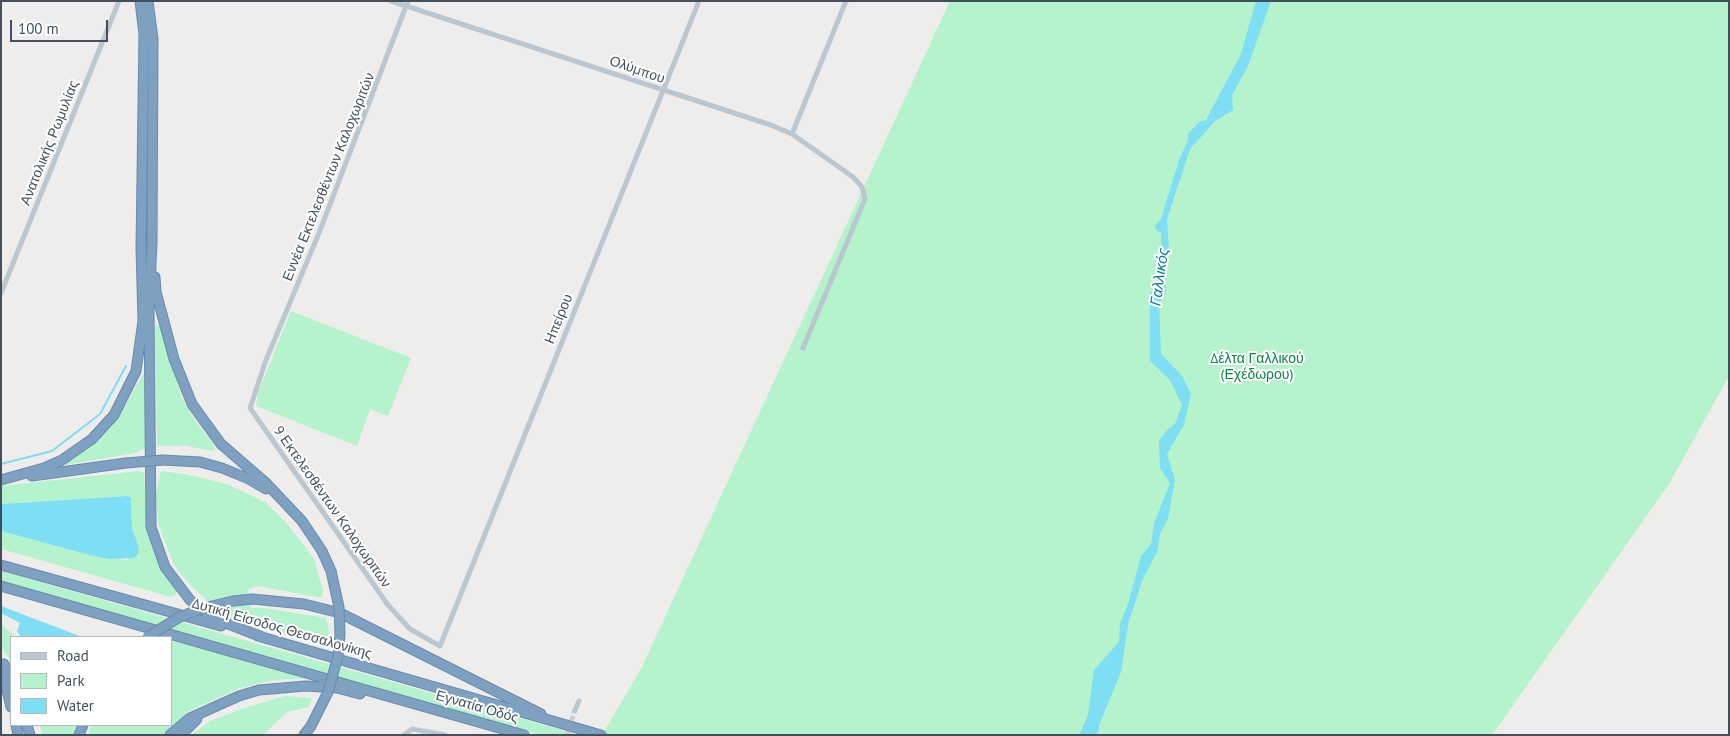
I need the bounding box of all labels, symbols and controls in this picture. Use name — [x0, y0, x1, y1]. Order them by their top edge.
scale bar — [12, 10, 110, 42]
text: 100 m — [18, 19, 59, 38]
street label: Ολύμπου — [607, 53, 667, 87]
street label: Εννέα Εκτελεσθέντων Καλοχωριτών — [279, 70, 379, 284]
street label: Ανατολικής Ρωμυλίας — [17, 78, 83, 208]
water label: Γαλλικός — [1147, 247, 1173, 307]
street label: Ηπείρου — [541, 292, 577, 346]
park label: Δέλτα Γαλλικού (Εχέδωρου) — [1210, 351, 1304, 384]
street label: 9 Εκτελεσθέντων Καλοχωριτών — [270, 423, 394, 591]
street label: Δυτική Είσοδος Θεσσαλονίκης — [190, 595, 374, 663]
legend — [10, 636, 172, 726]
text: Road — [57, 646, 89, 665]
text: Park — [57, 671, 85, 690]
street label: Εγνατία Οδός — [434, 687, 520, 727]
text: Water — [57, 696, 94, 715]

